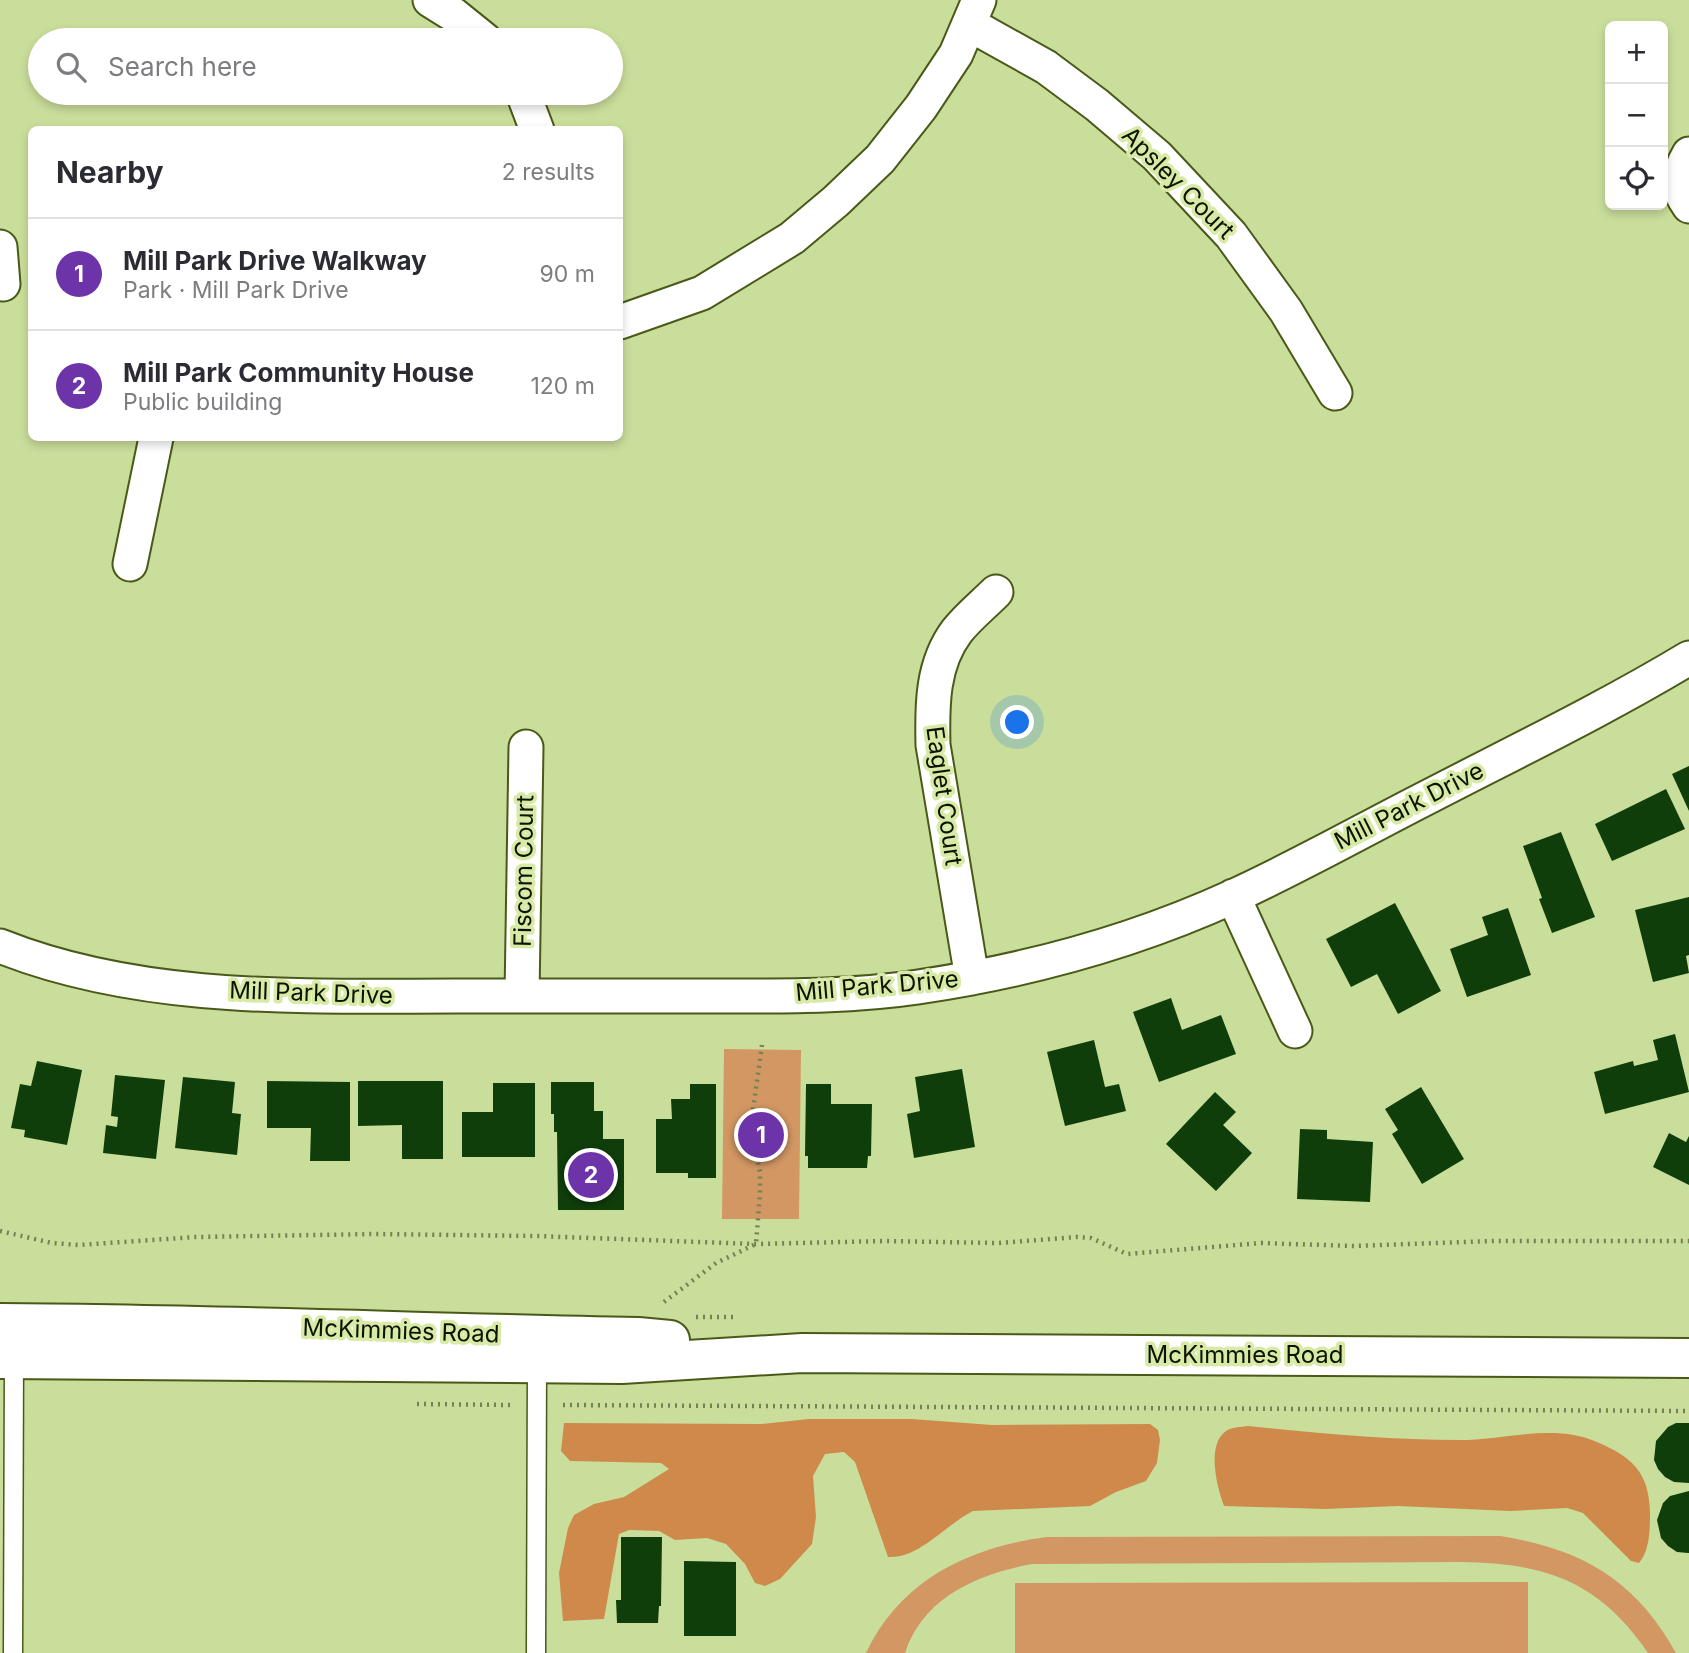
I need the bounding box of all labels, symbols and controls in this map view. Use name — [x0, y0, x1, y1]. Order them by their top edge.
map controls — [1605, 21, 1668, 210]
button: + — [1605, 21, 1668, 84]
search box — [28, 28, 623, 105]
icon: search — [52, 48, 90, 86]
text: Search here — [108, 51, 257, 82]
button: − — [1605, 84, 1668, 147]
street label: Apsley Court — [1116, 120, 1241, 245]
button: locate — [1605, 147, 1668, 210]
text: Nearby — [56, 154, 164, 190]
text: 2 results — [502, 158, 595, 186]
text: Mill Park Drive Walkway — [123, 245, 427, 276]
text: 1 — [74, 260, 84, 288]
text: 90 m — [540, 260, 595, 288]
text: Park · Mill Park Drive — [123, 276, 349, 304]
text: Mill Park Community House — [123, 357, 474, 388]
text: 2 — [72, 372, 86, 400]
text: 120 m — [530, 372, 595, 400]
text: Public building — [123, 388, 282, 416]
your location — [1000, 705, 1034, 739]
street label: Eaglet Court — [920, 724, 969, 868]
street label: Mill Park Drive — [1329, 756, 1488, 856]
street label: Fiscom Court — [508, 795, 539, 947]
street label: Mill Park Drive — [794, 964, 960, 1007]
street label: Mill Park Drive — [229, 975, 393, 1010]
pin: 1 — [738, 1109, 784, 1161]
pin: 2 — [568, 1149, 614, 1201]
street label: McKimmies Road — [302, 1313, 500, 1348]
street label: McKimmies Road — [1147, 1340, 1343, 1369]

